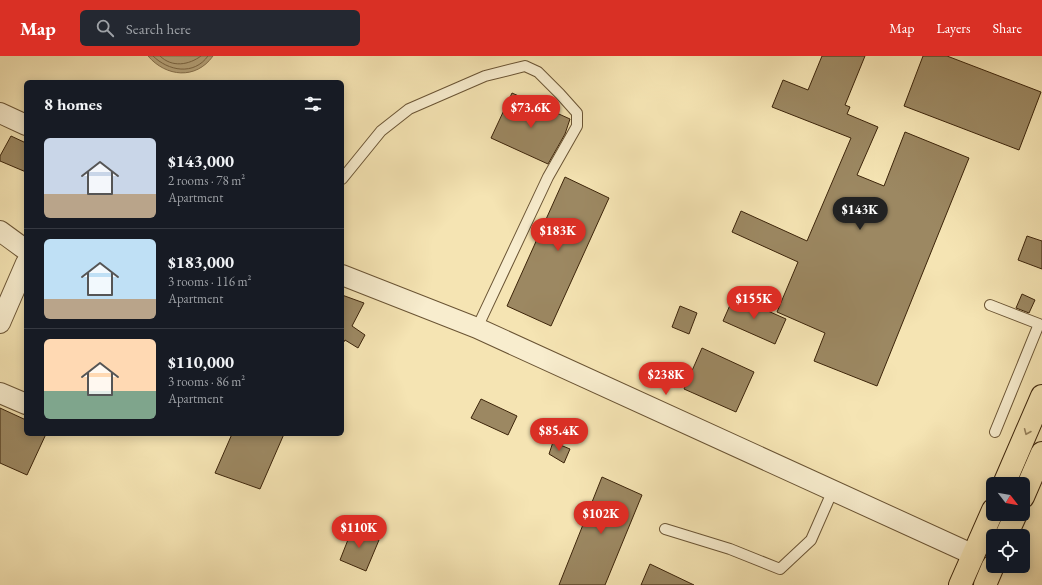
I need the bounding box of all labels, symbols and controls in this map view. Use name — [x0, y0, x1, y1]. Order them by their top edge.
search box — [80, 10, 360, 46]
text: Map — [20, 16, 56, 41]
icon: search — [94, 17, 116, 39]
text: Search here — [126, 19, 191, 38]
text: Map — [889, 19, 914, 37]
text: Layers — [936, 19, 971, 37]
text: Share — [993, 19, 1022, 37]
text: 8 homes — [44, 93, 102, 115]
icon: filters — [302, 93, 324, 115]
pin: $73.6K — [498, 95, 564, 129]
text: $73.6K — [511, 99, 551, 116]
text: $143,000 — [168, 150, 234, 172]
icon: home — [76, 154, 124, 202]
text: 2 rooms · 78 m² — [168, 172, 245, 189]
text: Apartment — [168, 189, 223, 206]
pin: $143K — [832, 197, 888, 231]
text: $143K — [842, 201, 878, 218]
pin: $183K — [530, 218, 586, 252]
text: $183K — [540, 222, 576, 239]
text: $183,000 — [168, 251, 234, 273]
icon: home — [76, 255, 124, 303]
text: 3 rooms · 116 m² — [168, 273, 252, 290]
pin: $155K — [726, 286, 782, 320]
text: Apartment — [168, 290, 223, 307]
text: $155K — [736, 290, 772, 307]
text: $110,000 — [168, 351, 234, 373]
icon: home — [76, 355, 124, 403]
pin: $238K — [638, 362, 694, 396]
text: $238K — [648, 366, 684, 383]
text: 3 rooms · 86 m² — [168, 373, 245, 390]
text: Apartment — [168, 390, 223, 407]
pin: $85.4K — [526, 418, 592, 452]
text: $85.4K — [539, 422, 579, 439]
one-way arrow — [1023, 429, 1031, 436]
north arrow — [986, 477, 1030, 521]
map controls — [986, 477, 1030, 573]
pin: $102K — [573, 501, 629, 535]
text: $102K — [583, 505, 619, 522]
pin: $110K — [331, 515, 387, 549]
text: $110K — [341, 519, 377, 536]
button: locate — [986, 529, 1030, 573]

